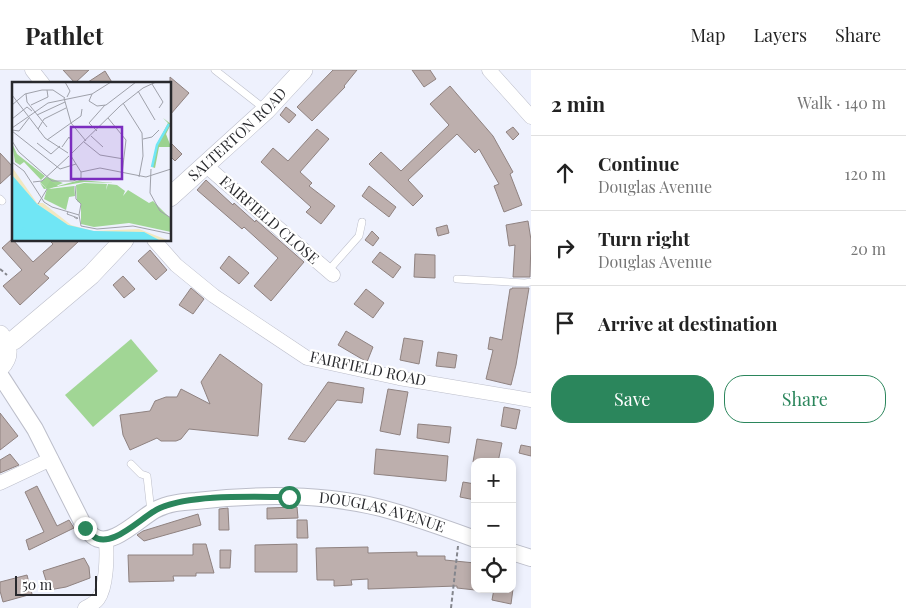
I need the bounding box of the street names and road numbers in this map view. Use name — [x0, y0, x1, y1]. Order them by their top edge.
street label: SALTERTON ROAD — [183, 83, 291, 185]
street label: FAIRFIELD CLOSE — [216, 171, 324, 268]
street label: FAIRFIELD ROAD — [308, 346, 428, 390]
street label: DOUGLAS AVENUE — [318, 487, 448, 537]

